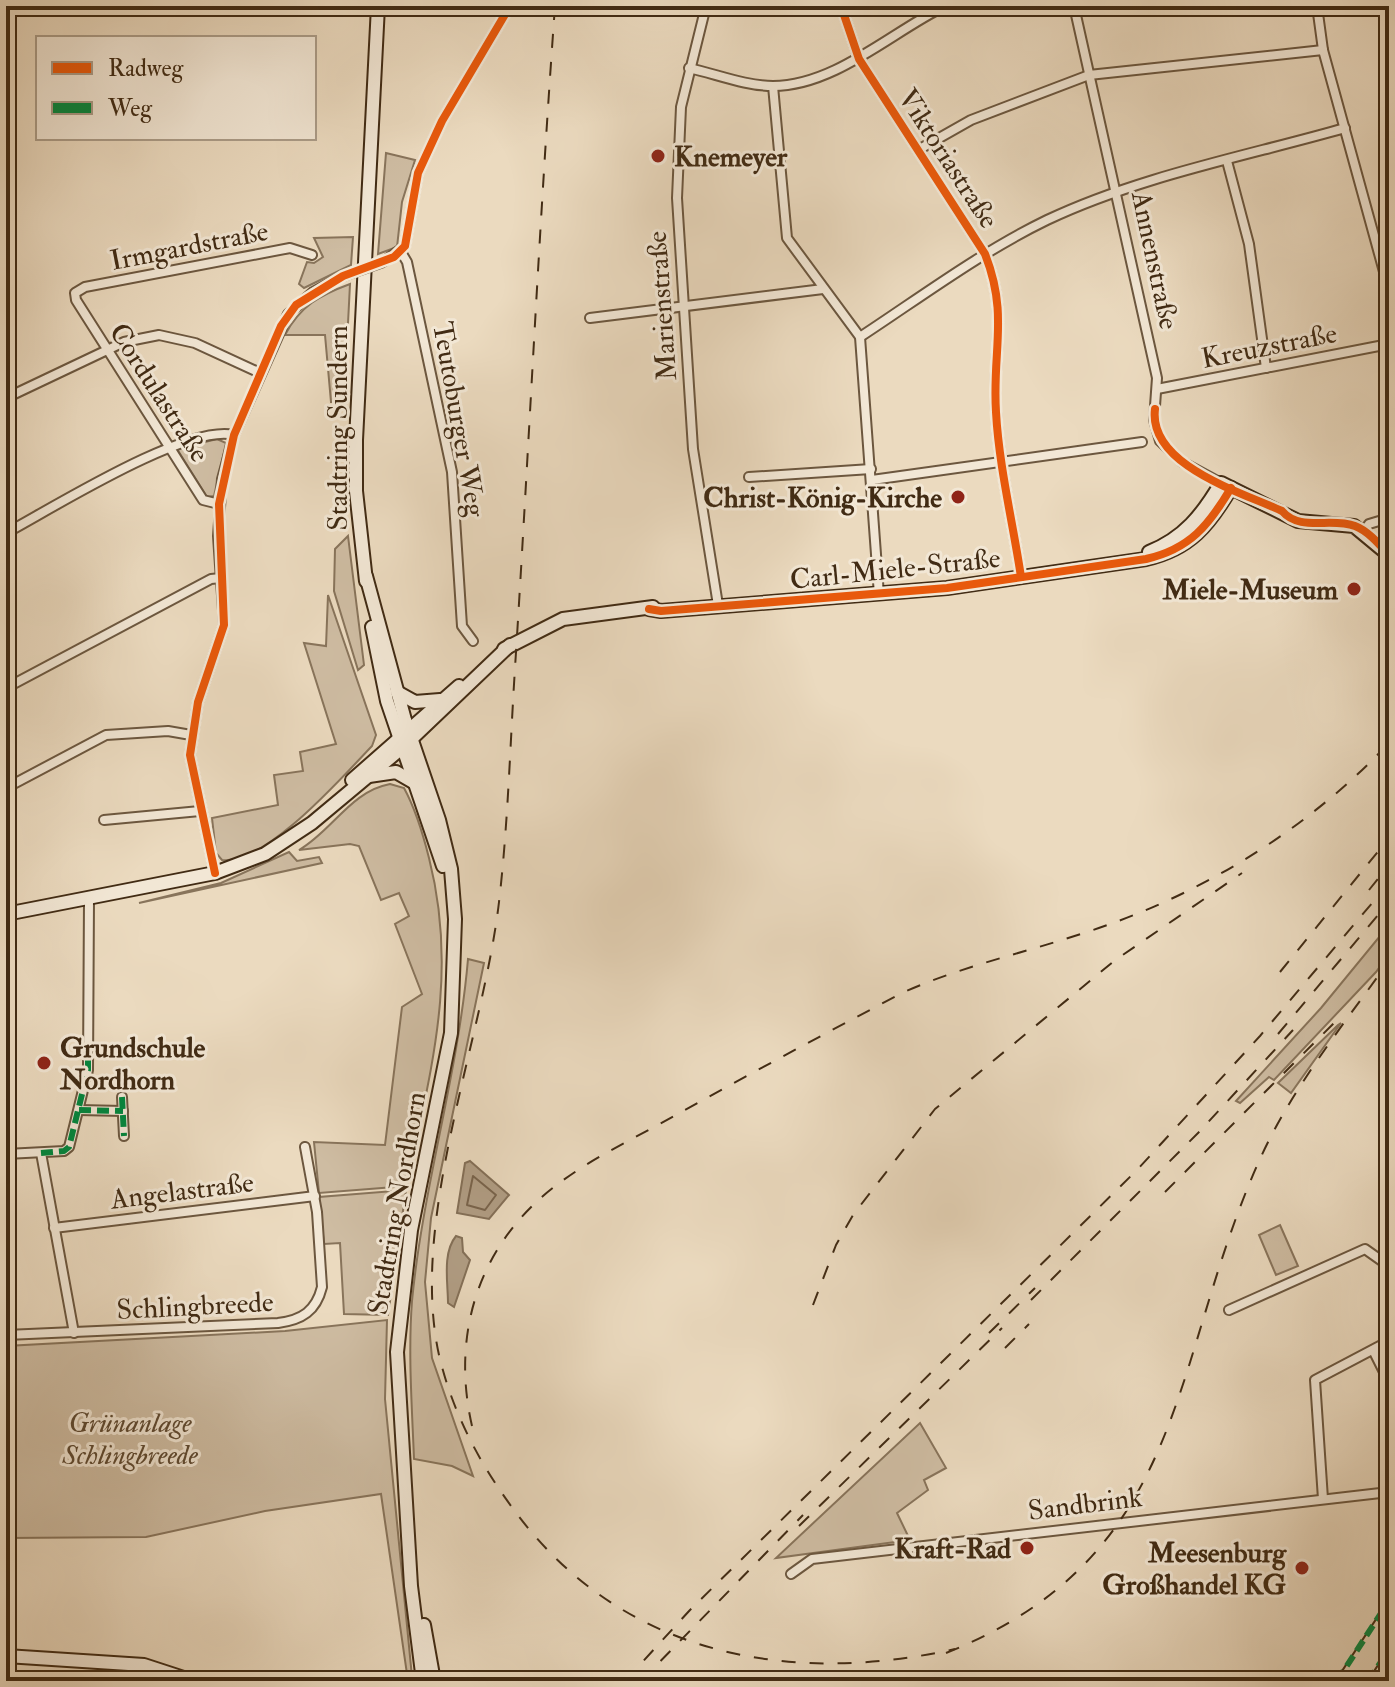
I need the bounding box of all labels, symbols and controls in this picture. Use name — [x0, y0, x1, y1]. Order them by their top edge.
legend — [36, 36, 316, 140]
text: Radweg — [108, 53, 184, 84]
street label: Viktoriastraße — [890, 82, 1006, 235]
text: Weg — [107, 93, 153, 124]
place label: Knemeyer — [674, 140, 788, 175]
marker: Knemeyer — [649, 147, 667, 165]
street label: Annenstraße — [1123, 187, 1186, 333]
street label: Irmgardstraße — [107, 214, 272, 279]
street label: Marienstraße — [640, 230, 685, 382]
street label: Kreuzstraße — [1199, 316, 1340, 377]
street label: Cordulastraße — [101, 317, 217, 469]
street label: Teutoburger Weg — [424, 319, 493, 521]
street label: Stadtring Sundern — [321, 325, 356, 531]
place label: Christ-König-Kirche — [703, 481, 942, 516]
marker: Christ-König-Kirche — [949, 488, 967, 506]
street label: Carl-Miele-Straße — [788, 541, 1002, 598]
place label: Miele-Museum — [1162, 573, 1338, 608]
marker: Miele-Museum — [1345, 580, 1363, 598]
place label: Grundschule Nordhorn — [59, 1031, 206, 1098]
marker: Grundschule Nordhorn — [35, 1054, 53, 1072]
street label: Stadtring Nordhorn — [361, 1089, 434, 1318]
street label: Angelastraße — [108, 1165, 256, 1218]
street label: Schlingbreede — [116, 1285, 275, 1328]
park label: Grünanlage Schlingbreede — [61, 1406, 198, 1473]
street label: Sandbrink — [1026, 1480, 1145, 1529]
place label: Kraft-Rad — [894, 1532, 1011, 1567]
place label: Meesenburg Großhandel KG — [1102, 1536, 1287, 1603]
marker: Kraft-Rad — [1018, 1539, 1036, 1557]
marker: Meesenburg Großhandel KG — [1293, 1559, 1311, 1577]

